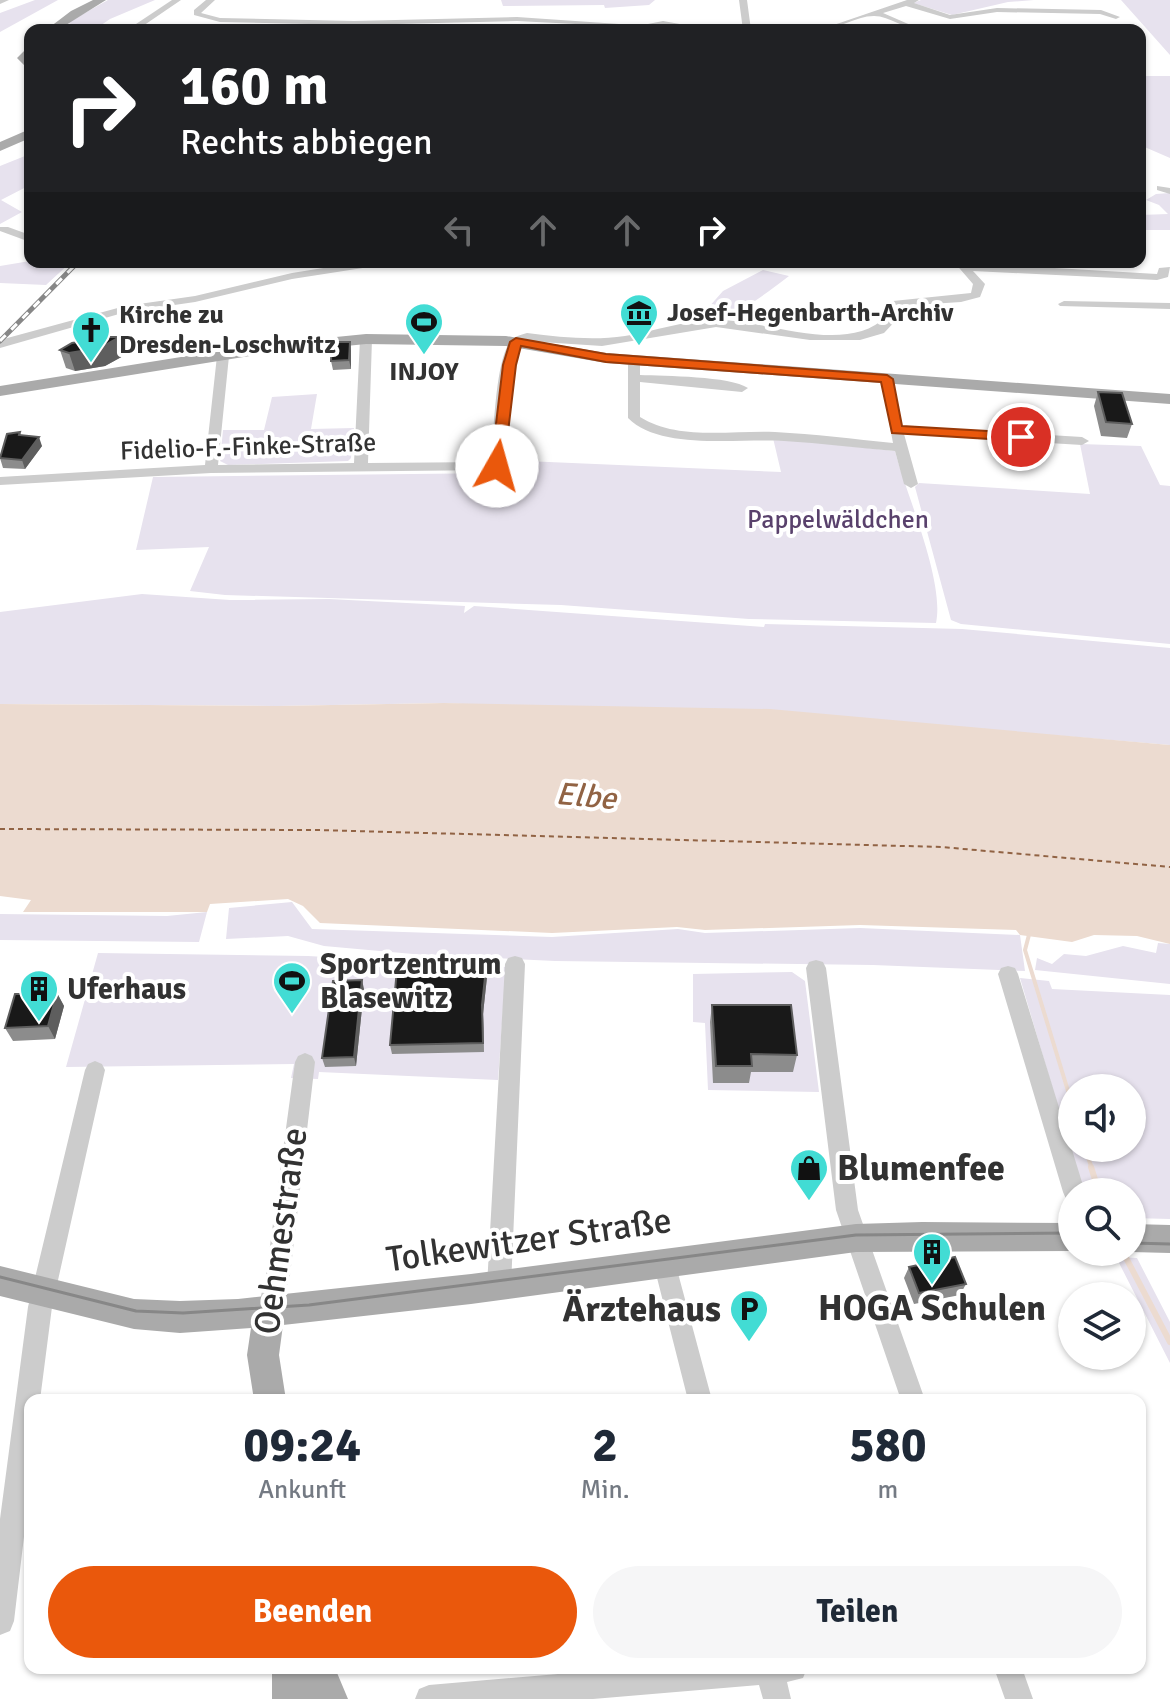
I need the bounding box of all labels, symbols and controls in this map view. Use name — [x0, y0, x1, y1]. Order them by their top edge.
text: 160 m — [180, 51, 328, 120]
icon: right — [48, 56, 152, 160]
text: Rechts abbiegen — [180, 120, 433, 165]
icon: left — [437, 208, 481, 252]
icon: ahead — [521, 208, 565, 252]
icon: ahead — [605, 208, 649, 252]
icon: right — [689, 208, 733, 252]
museum icon: Josef-Hegenbarth-Archiv — [618, 292, 660, 347]
place label: Josef-Hegenbarth-Archiv — [667, 297, 954, 329]
place label: Kirche zu Dresden-Loschwitz — [119, 299, 336, 361]
sports icon: INJOY — [403, 301, 445, 356]
church icon: Kirche zu Dresden-Loschwitz — [70, 309, 112, 364]
place label: INJOY — [389, 356, 460, 388]
pin — [987, 403, 1055, 471]
icon: arrive — [999, 415, 1043, 459]
position arrow — [455, 424, 539, 508]
street label: Fidelio-F.-Finke-Straße — [119, 427, 377, 467]
park label: Pappelwäldchen — [747, 504, 929, 536]
water label: Elbe — [554, 774, 620, 818]
place label: Sportzentrum Blasewitz — [320, 946, 502, 1017]
sports icon: Sportzentrum Blasewitz — [271, 960, 313, 1015]
building icon: Uferhaus — [18, 968, 60, 1023]
place label: Uferhaus — [67, 971, 186, 1008]
map controls — [1058, 1074, 1146, 1370]
button: sound — [1058, 1074, 1146, 1162]
street label: Oehmestraße — [244, 1125, 318, 1337]
place label: Blumenfee — [837, 1146, 1005, 1191]
shop icon: Blumenfee — [788, 1147, 830, 1202]
button: search — [1058, 1178, 1146, 1266]
street label: Tolkewitzer Straße — [384, 1198, 674, 1282]
building icon: HOGA Schulen — [911, 1231, 953, 1286]
button: layers — [1058, 1282, 1146, 1370]
place label: HOGA Schulen — [818, 1286, 1046, 1331]
place label: Ärztehaus — [562, 1287, 721, 1332]
parking icon: Ärztehaus — [728, 1288, 770, 1343]
text: 09:24 — [243, 1416, 361, 1475]
text: 2 — [592, 1416, 618, 1475]
text: 580 — [849, 1416, 927, 1475]
text: Ankunft — [258, 1474, 346, 1506]
text: Min. — [580, 1474, 630, 1506]
text: m — [877, 1474, 898, 1506]
button: Beenden — [48, 1566, 577, 1658]
button: Teilen — [593, 1566, 1122, 1658]

